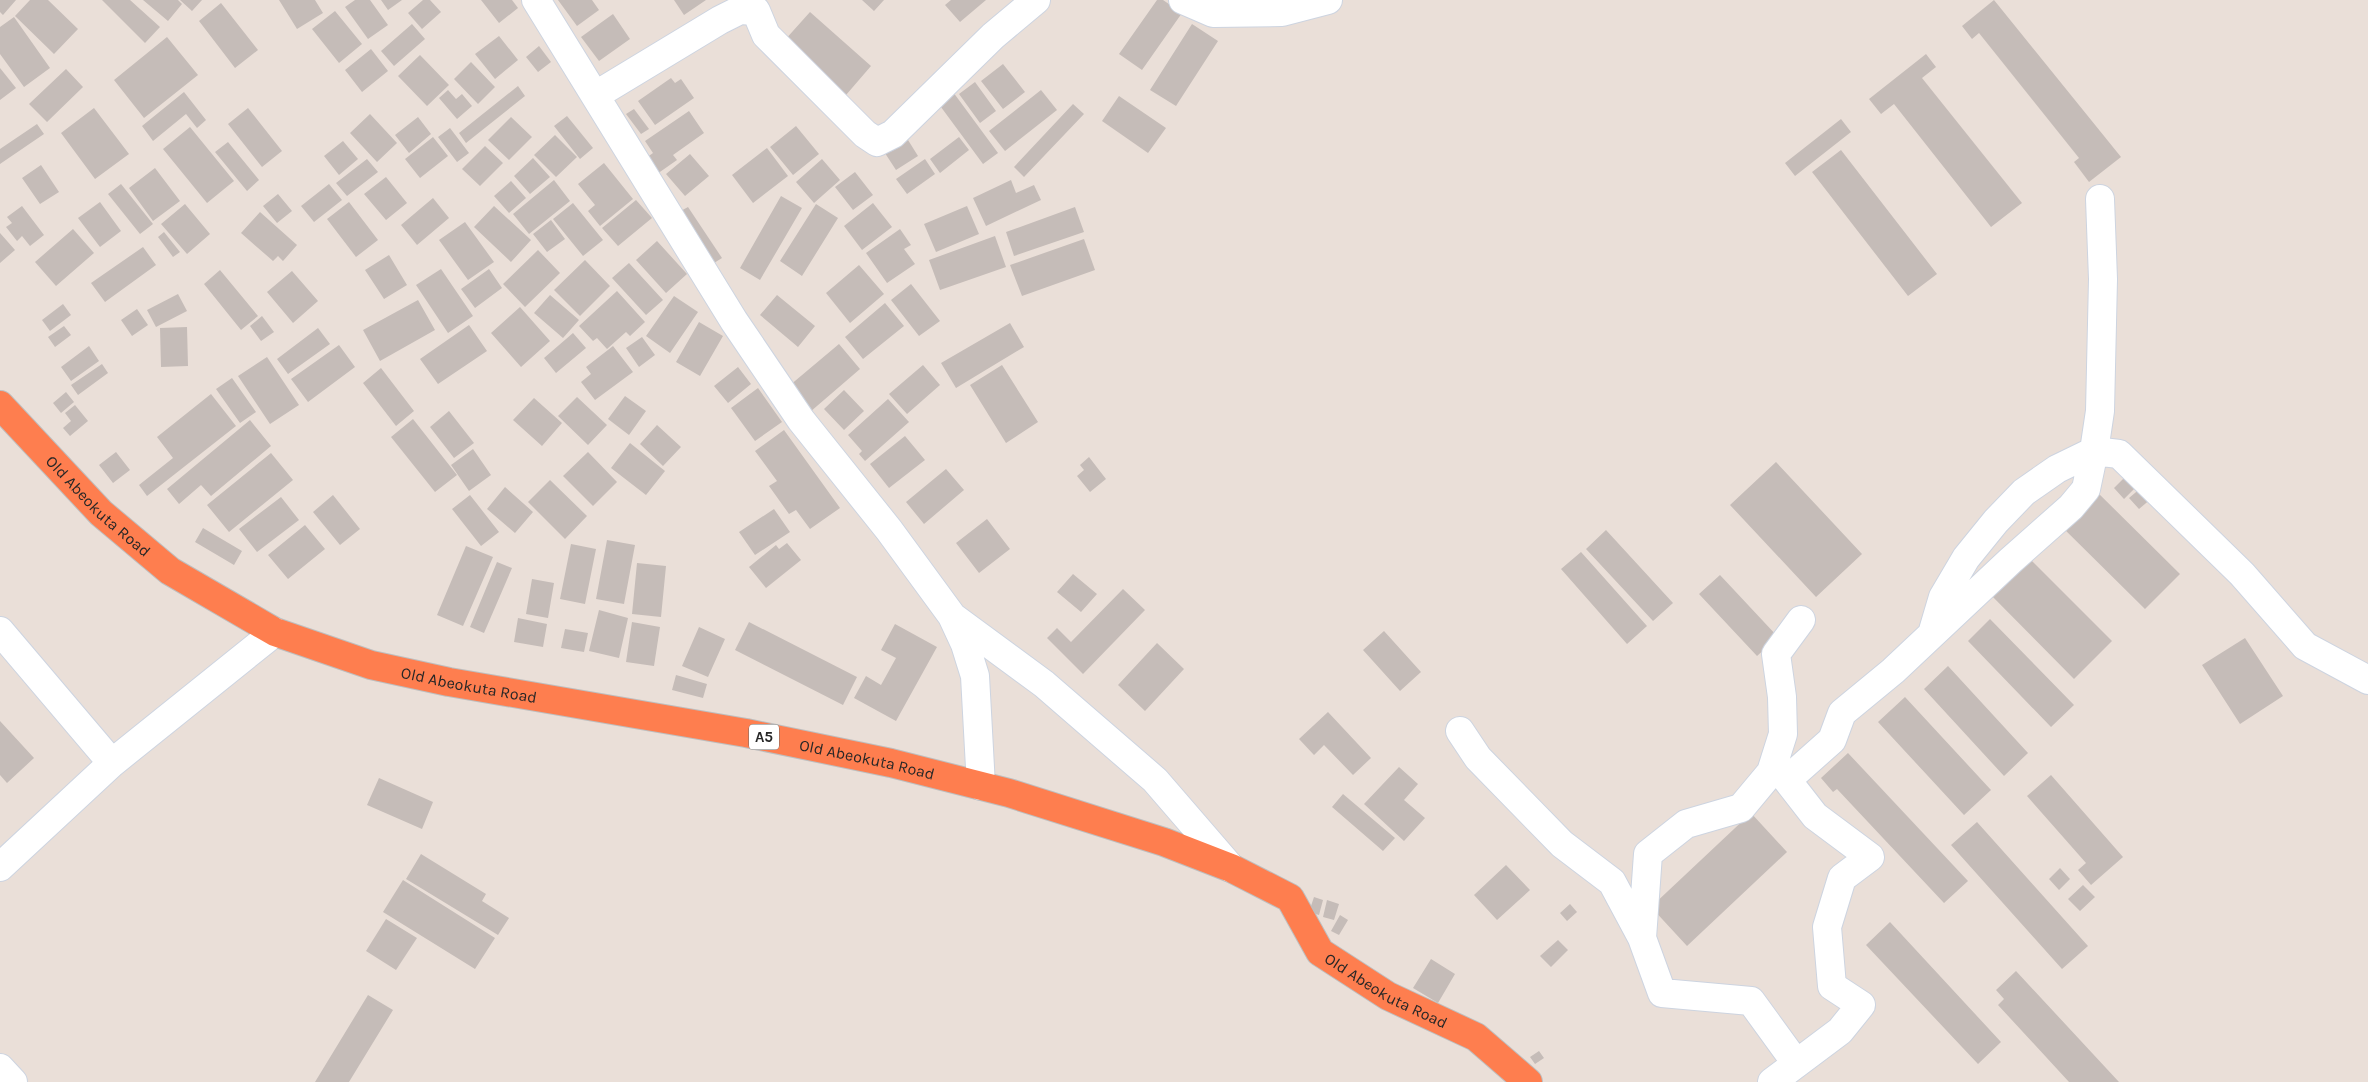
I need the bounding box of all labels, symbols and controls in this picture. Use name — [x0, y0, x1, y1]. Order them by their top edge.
street label: Old Abeokuta Road — [42, 451, 154, 561]
street label: Old Abeokuta Road — [399, 663, 538, 707]
road number: A5 — [749, 724, 779, 750]
street label: Old Abeokuta Road — [798, 735, 937, 784]
street label: Old Abeokuta Road — [1321, 949, 1450, 1032]

